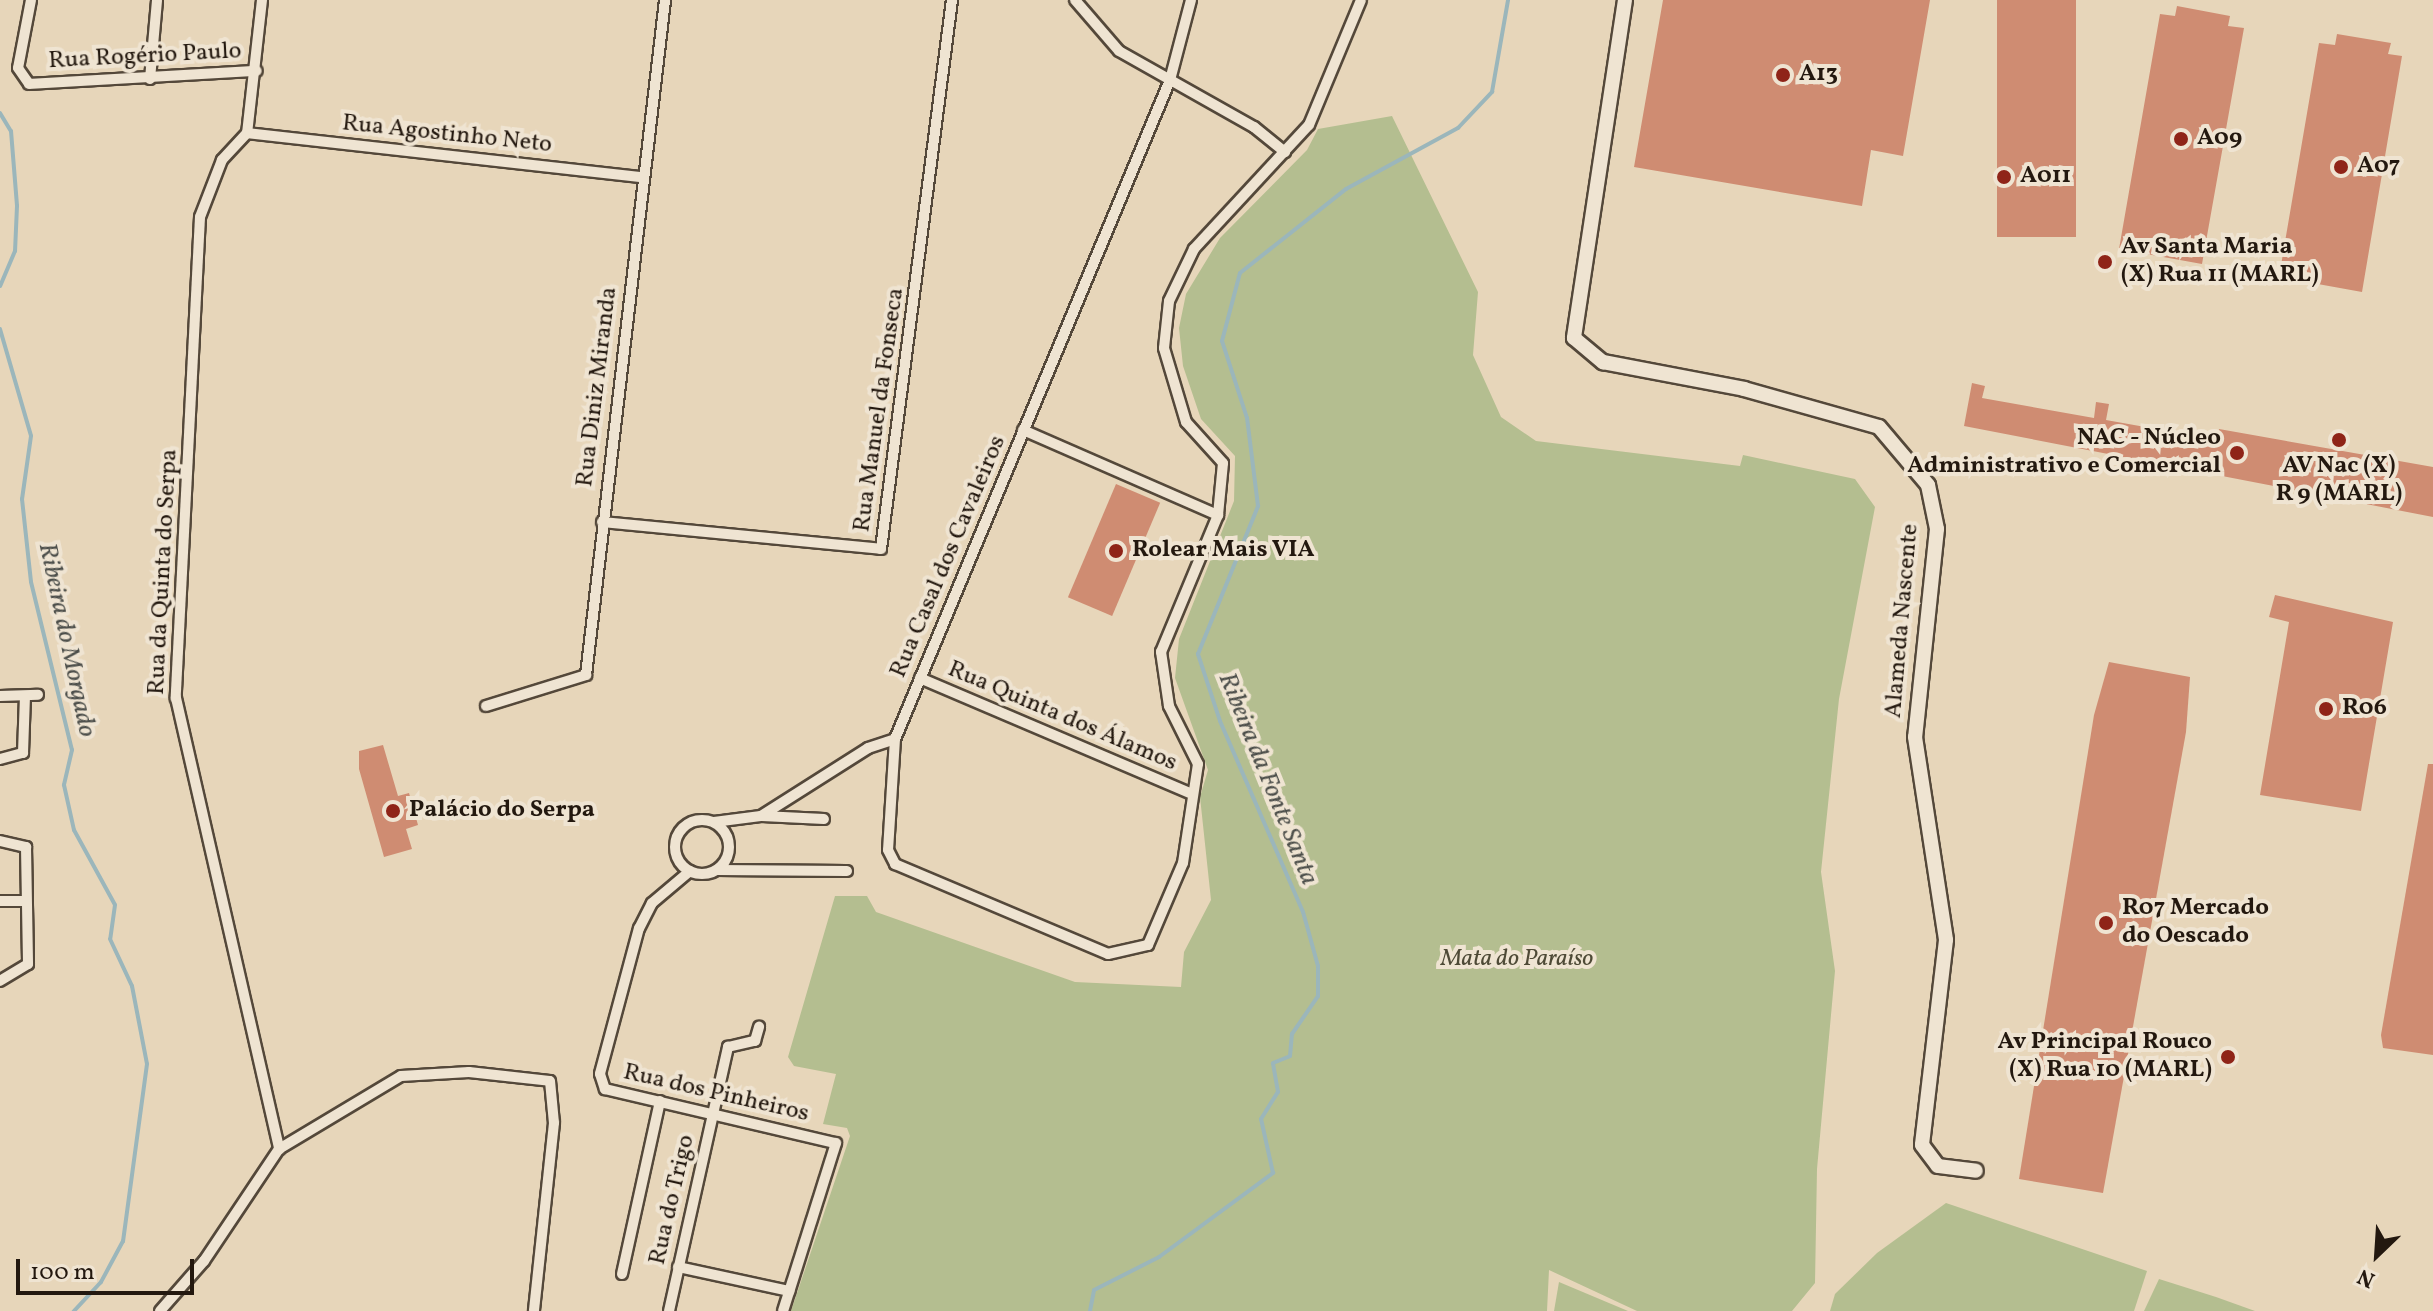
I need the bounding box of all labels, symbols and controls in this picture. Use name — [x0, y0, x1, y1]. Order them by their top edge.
street label: Rua Rogério Paulo — [48, 38, 242, 76]
place label: A13 — [1799, 61, 1838, 89]
marker: A13 — [1774, 66, 1792, 84]
street label: Rua Agostinho Neto — [341, 110, 553, 160]
place label: A09 — [2197, 125, 2242, 153]
marker: A09 — [2172, 130, 2190, 148]
place label: A07 — [2357, 153, 2400, 181]
marker: A07 — [2332, 158, 2350, 176]
place label: A011 — [2020, 163, 2071, 191]
marker: A011 — [1995, 168, 2013, 186]
place label: Av Santa Maria (X) Rua 11 (MARL) — [2121, 234, 2319, 290]
marker: Av Santa Maria (X) Rua 11 (MARL) — [2096, 253, 2114, 271]
street label: Rua Diniz Miranda — [571, 285, 625, 489]
street label: Rua Manuel da Fonseca — [849, 286, 911, 534]
place label: NAC - Núcleo Administrativo e Comercial — [1907, 425, 2221, 481]
marker: AV Nac (X) R 9 (MARL) — [2330, 431, 2348, 449]
street label: Rua Casal dos Cavaleiros — [885, 432, 1013, 682]
marker: NAC - Núcleo Administrativo e Comercial — [2228, 444, 2246, 462]
street label: Rua da Quinta do Serpa — [143, 448, 185, 696]
place label: AV Nac (X) R 9 (MARL) — [2276, 453, 2402, 509]
street label: Alameda Nascente — [1880, 523, 1926, 719]
place label: Rolear Mais VIA — [1132, 537, 1315, 565]
water label: Ribeira do Morgado — [30, 540, 102, 740]
marker: Rolear Mais VIA — [1107, 542, 1125, 560]
street label: Rua Quinta dos Álamos — [943, 656, 1181, 778]
water label: Ribeira da Fonte Santa — [1210, 668, 1324, 890]
place label: R06 — [2342, 695, 2387, 723]
marker: R06 — [2317, 700, 2335, 718]
place label: Palácio do Serpa — [409, 797, 595, 825]
marker: Palácio do Serpa — [384, 802, 402, 820]
place label: R07 Mercado do Oescado — [2122, 895, 2269, 951]
marker: R07 Mercado do Oescado — [2097, 914, 2115, 932]
park label: Mata do Paraíso — [1441, 946, 1593, 974]
place label: Av Principal Rouco (X) Rua 10 (MARL) — [1997, 1029, 2212, 1085]
marker: Av Principal Rouco (X) Rua 10 (MARL) — [2219, 1048, 2237, 1066]
street label: Rua dos Pinheiros — [620, 1059, 812, 1129]
street label: Rua do Trigo — [644, 1132, 702, 1268]
north arrow — [2337, 1215, 2417, 1295]
scale bar — [20, 1243, 198, 1293]
text: 100 m — [30, 1256, 95, 1290]
text: N — [2353, 1260, 2380, 1295]

